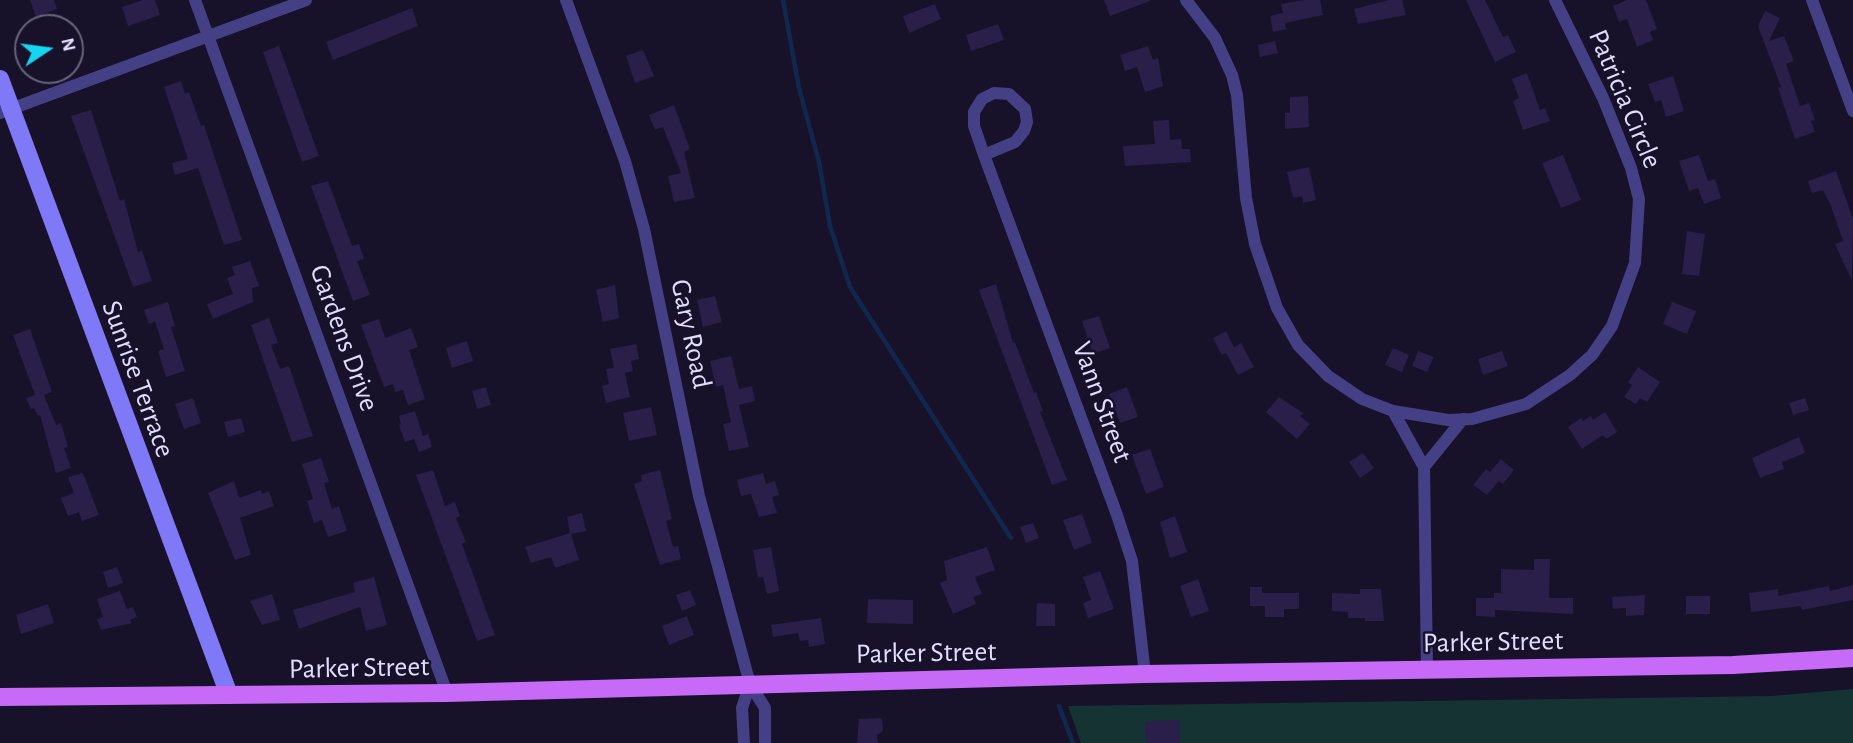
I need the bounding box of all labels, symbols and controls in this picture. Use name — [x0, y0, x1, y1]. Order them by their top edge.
north arrow — [14, 14, 84, 84]
street label: Patricia Circle — [1581, 25, 1669, 173]
text: N — [57, 36, 79, 53]
street label: Gardens Drive — [302, 260, 386, 416]
street label: Gary Road — [663, 276, 719, 392]
street label: Sunrise Terrace — [94, 296, 182, 462]
street label: Vann Street — [1065, 337, 1139, 467]
street label: Parker Street — [1423, 624, 1563, 660]
street label: Parker Street — [856, 635, 996, 671]
street label: Parker Street — [289, 650, 429, 686]

